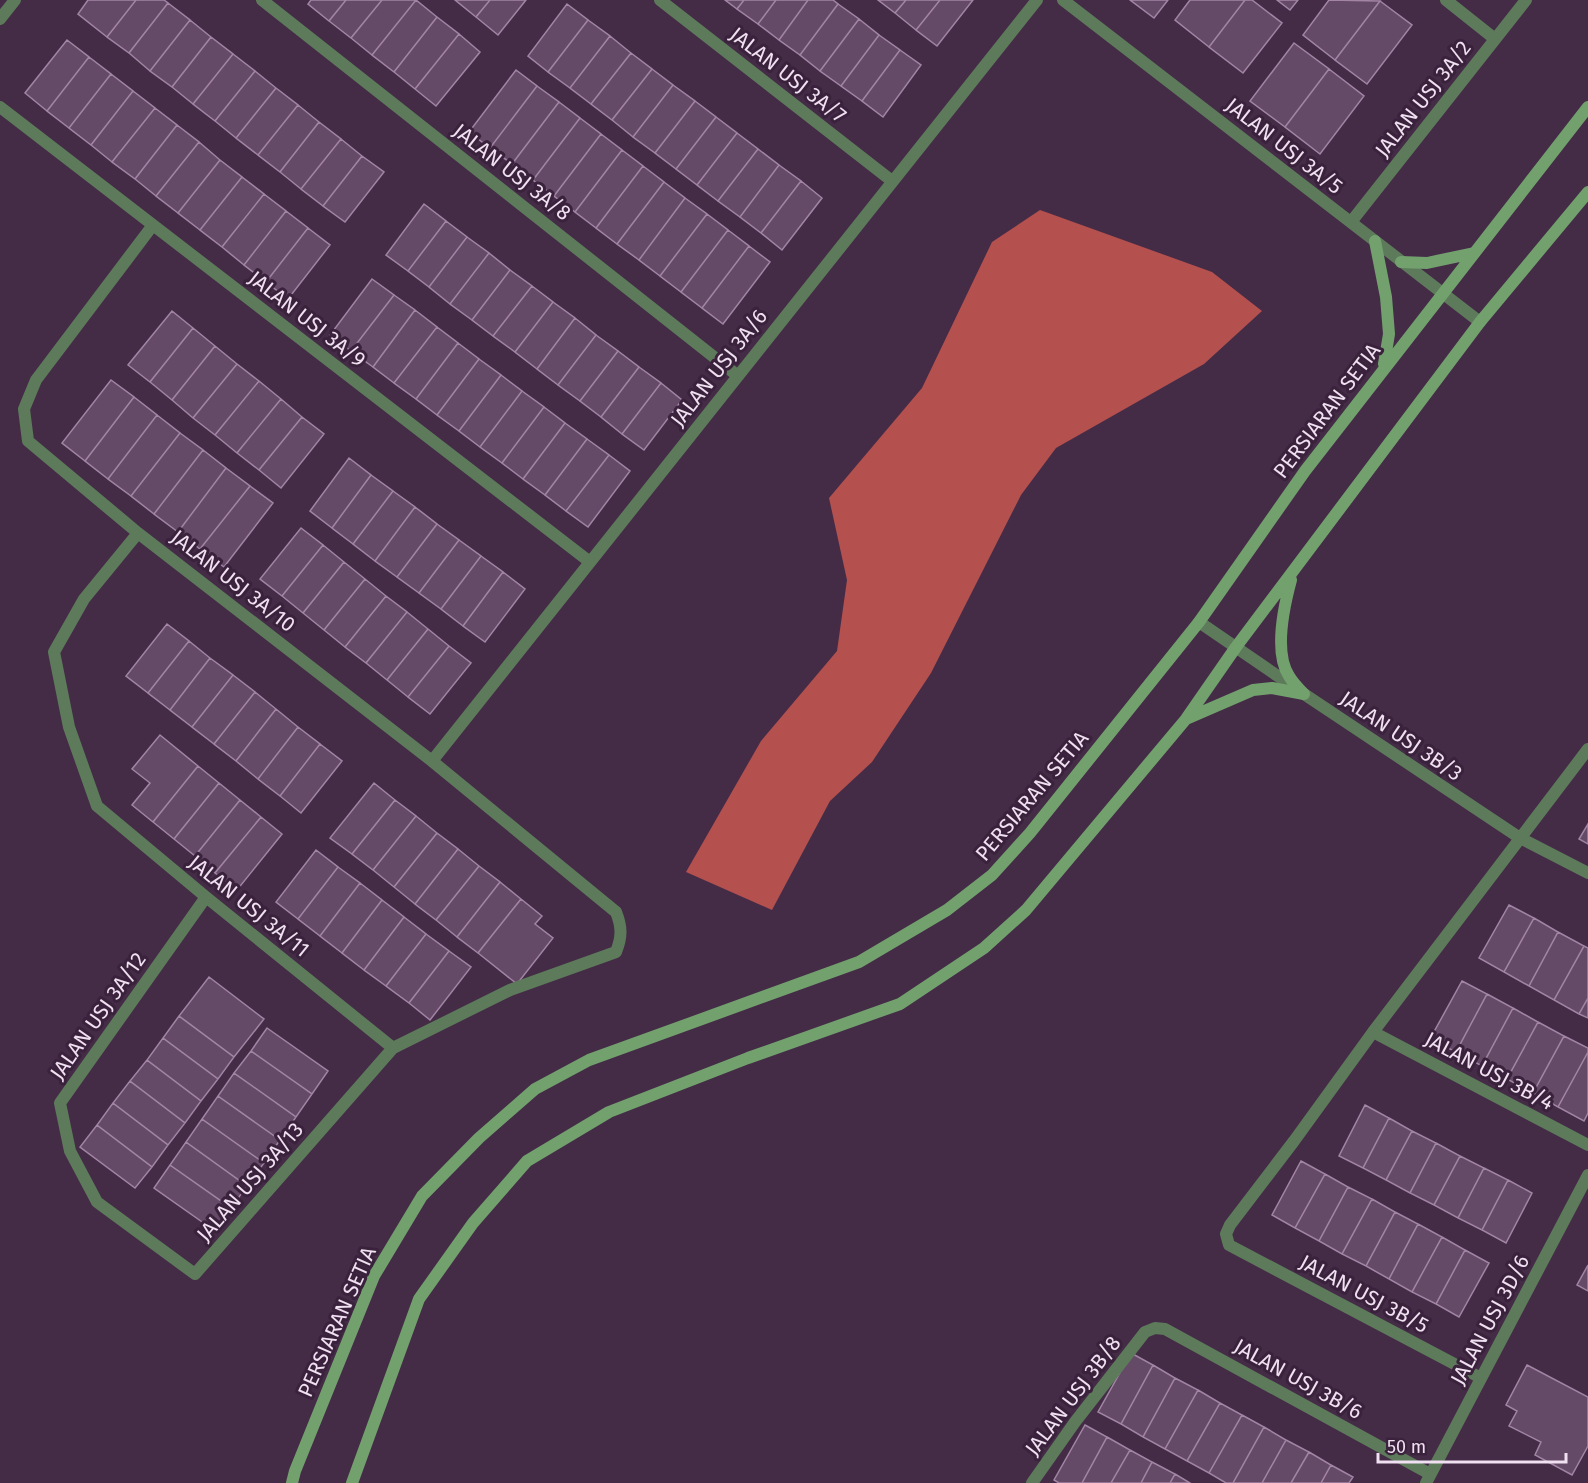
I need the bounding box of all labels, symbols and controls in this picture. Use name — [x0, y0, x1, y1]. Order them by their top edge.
street label: JALAN USJ 3A/7 — [725, 21, 851, 129]
street label: JALAN USJ 3A/2 — [1369, 35, 1477, 163]
street label: JALAN USJ 3A/5 — [1220, 92, 1348, 200]
street label: JALAN USJ 3A/8 — [448, 118, 576, 226]
street label: JALAN USJ 3A/9 — [243, 265, 371, 373]
street label: JALAN USJ 3A/6 — [665, 304, 773, 432]
street label: PERSIARAN SETIA — [1268, 338, 1386, 484]
street label: JALAN USJ 3A/10 — [166, 524, 300, 638]
street label: JALAN USJ 3B/3 — [1335, 686, 1467, 786]
street label: PERSIARAN SETIA — [970, 726, 1094, 866]
street label: JALAN USJ 3A/11 — [183, 849, 315, 963]
street label: JALAN USJ 3A/12 — [44, 947, 152, 1085]
street label: JALAN USJ 3B/4 — [1420, 1026, 1558, 1116]
street label: JALAN USJ 3A/13 — [191, 1117, 309, 1247]
street label: PERSIARAN SETIA — [292, 1243, 382, 1401]
street label: JALAN USJ 3B/5 — [1295, 1249, 1433, 1339]
street label: JALAN USJ 3D/6 — [1445, 1251, 1535, 1389]
street label: JALAN USJ 3B/8 — [1020, 1331, 1126, 1461]
street label: JALAN USJ 3B/6 — [1229, 1333, 1367, 1425]
scale bar — [1378, 1426, 1566, 1464]
text: 50 m — [1387, 1436, 1426, 1458]

